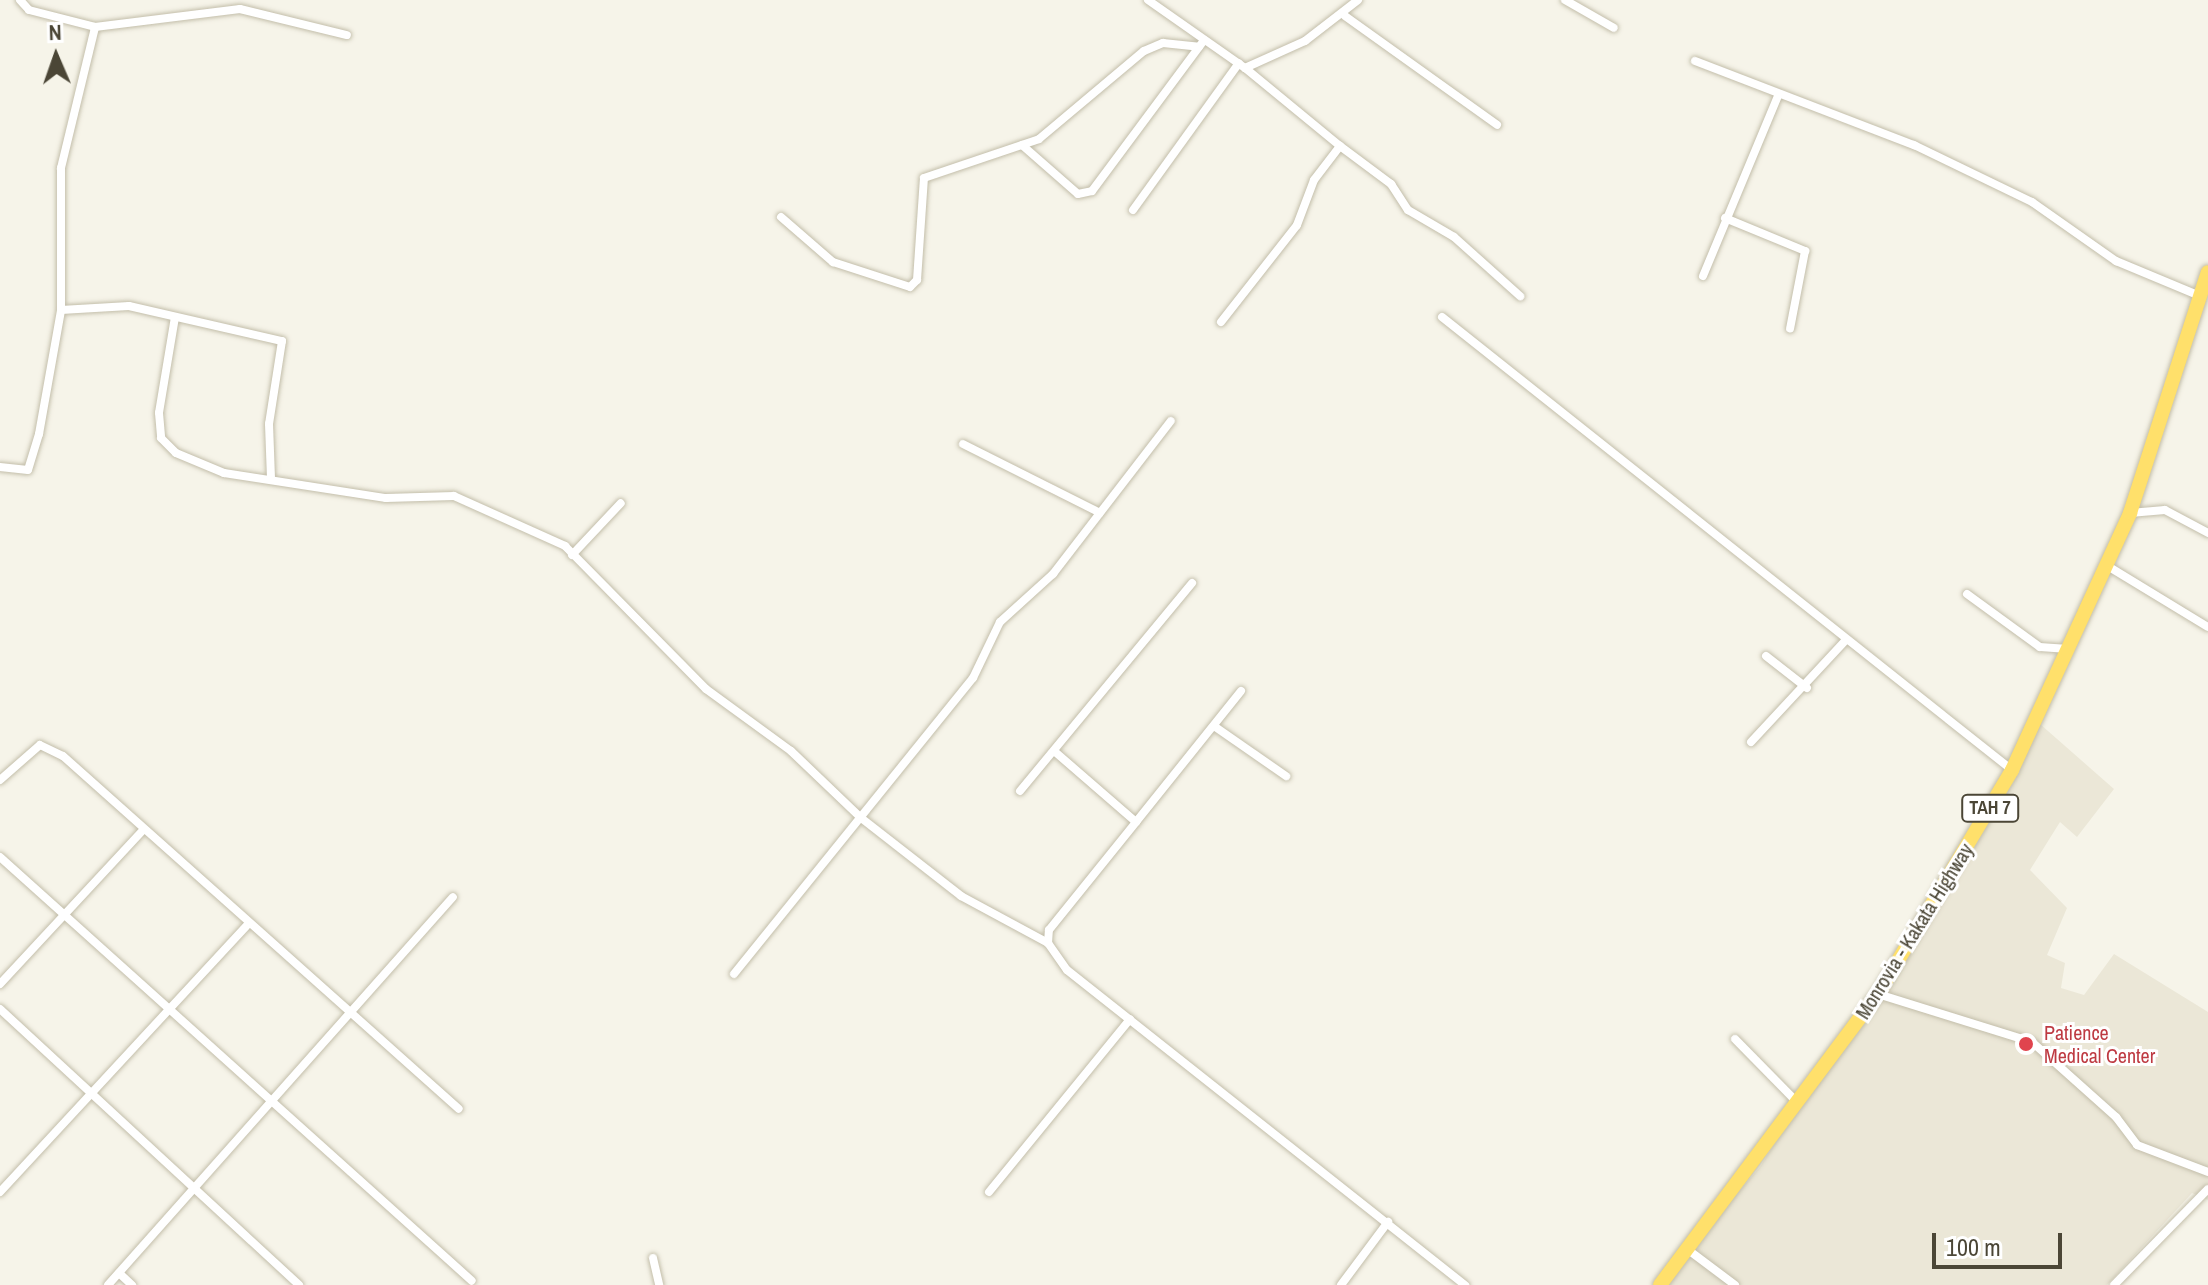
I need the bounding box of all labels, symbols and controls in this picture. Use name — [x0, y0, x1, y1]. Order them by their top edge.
north arrow — [16, 16, 96, 96]
text: N — [48, 17, 62, 47]
road number: TAH 7 — [1960, 794, 2020, 822]
street label: Monrovia - Kakata Highway — [1850, 839, 1978, 1023]
place label: Patience Medical Center — [2044, 1020, 2155, 1067]
marker: Patience Medical Center — [2015, 1033, 2037, 1055]
scale bar — [1936, 1217, 2066, 1267]
text: 100 m — [1946, 1231, 2001, 1263]

